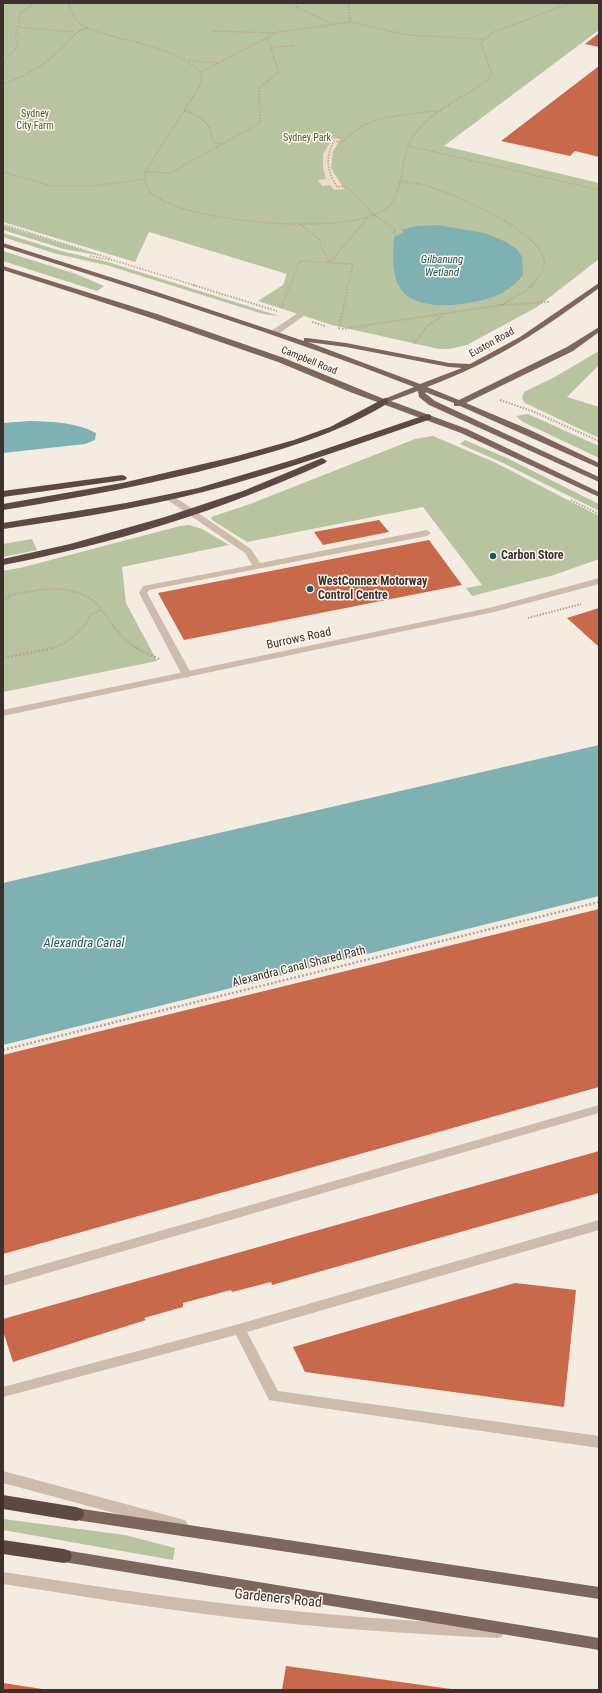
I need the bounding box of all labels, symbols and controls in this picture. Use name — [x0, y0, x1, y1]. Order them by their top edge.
park label: Sydney City Farm — [16, 108, 54, 132]
park label: Sydney Park — [283, 132, 331, 144]
water label: Gilbanung Wetland — [421, 253, 463, 279]
street label: Euston Road — [467, 326, 517, 360]
street label: Campbell Road — [279, 344, 339, 378]
place label: Carbon Store — [501, 549, 564, 563]
marker: Carbon Store — [488, 551, 498, 561]
place label: WestConnex Motorway Control Centre — [318, 575, 427, 603]
marker: WestConnex Motorway Control Centre — [305, 584, 315, 594]
street label: Burrows Road — [265, 625, 333, 653]
water label: Alexandra Canal — [44, 936, 124, 952]
street label: Alexandra Canal Shared Path — [231, 943, 367, 991]
street label: Gardeners Road — [233, 1586, 323, 1612]

